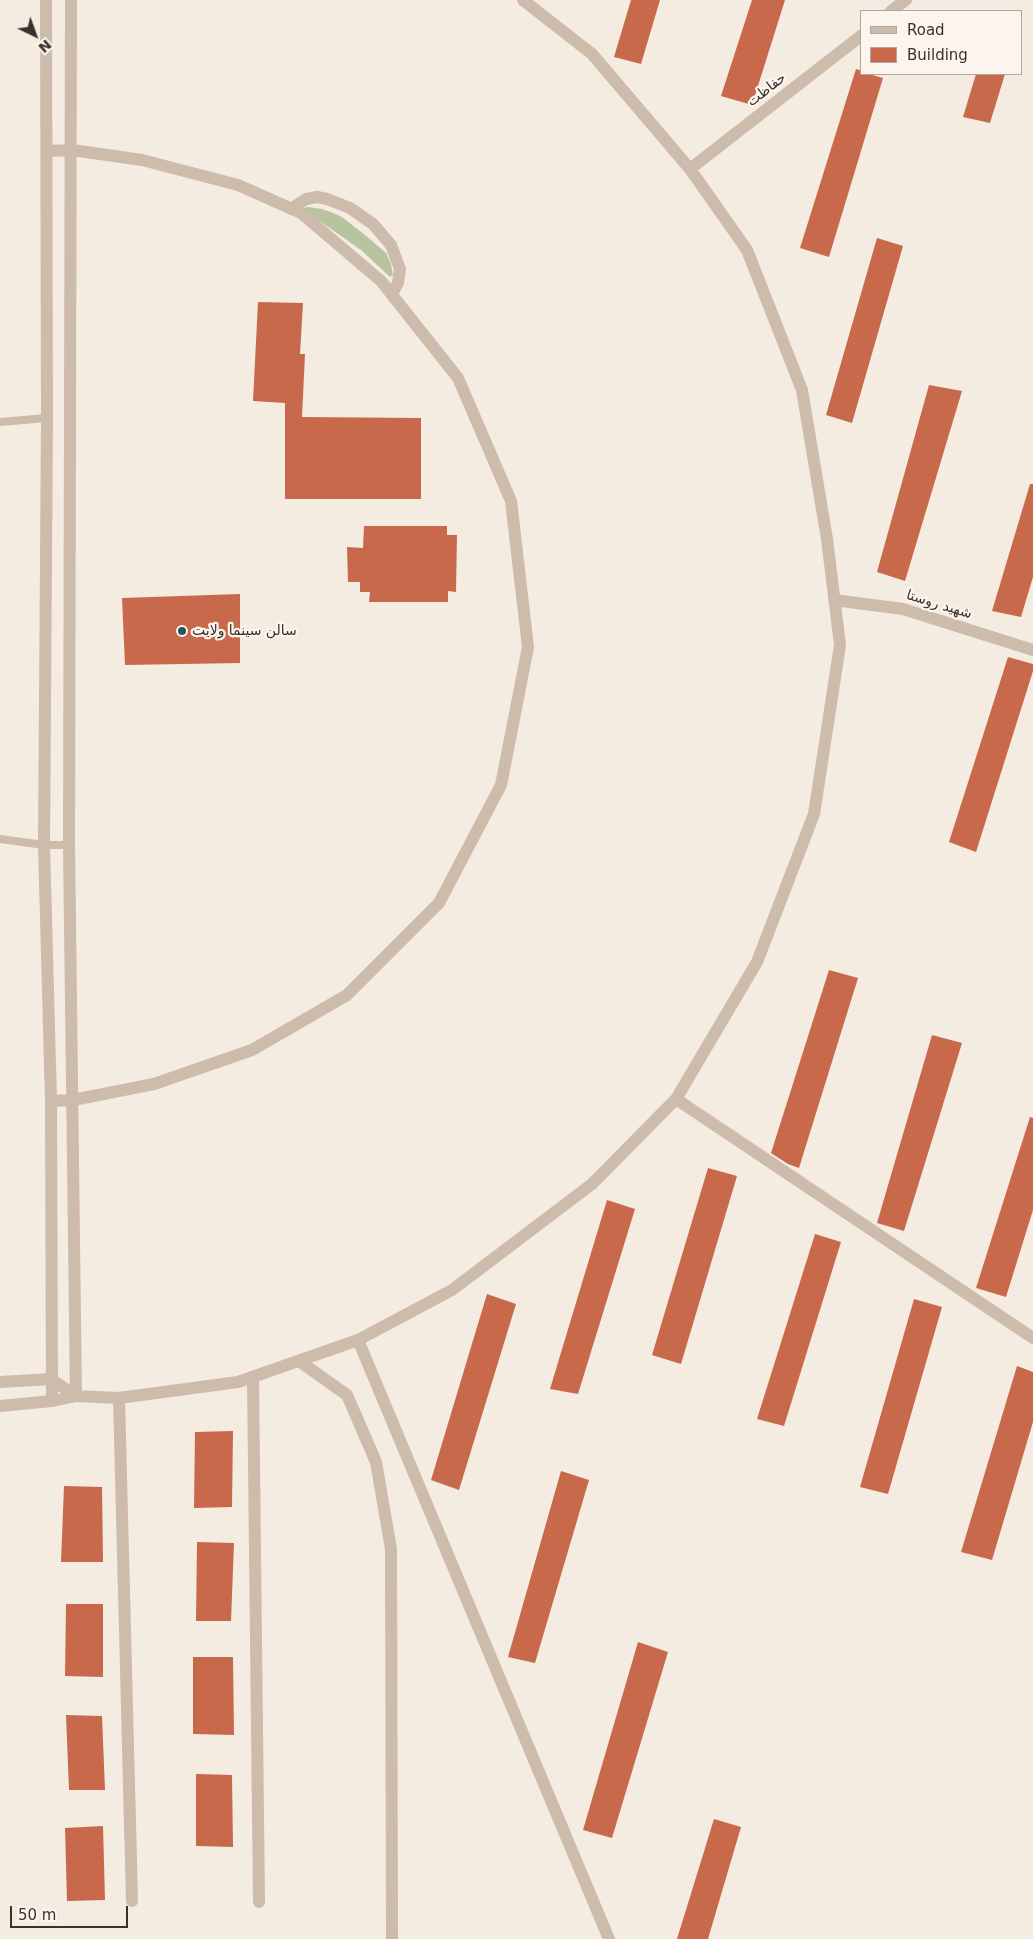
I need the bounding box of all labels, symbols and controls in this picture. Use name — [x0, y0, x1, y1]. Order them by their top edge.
north arrow — [10, 10, 60, 60]
legend — [860, 10, 1023, 75]
text: Road — [907, 21, 945, 39]
text: N — [35, 36, 55, 56]
text: Building — [907, 46, 968, 64]
street label: حفاظت — [744, 70, 790, 110]
street label: شهید روستا — [904, 587, 974, 623]
place label: سالن سینما ولایت — [192, 623, 297, 639]
marker: سالن سینما ولایت — [176, 625, 188, 637]
scale bar — [12, 1896, 130, 1928]
text: 50 m — [18, 1906, 56, 1924]

